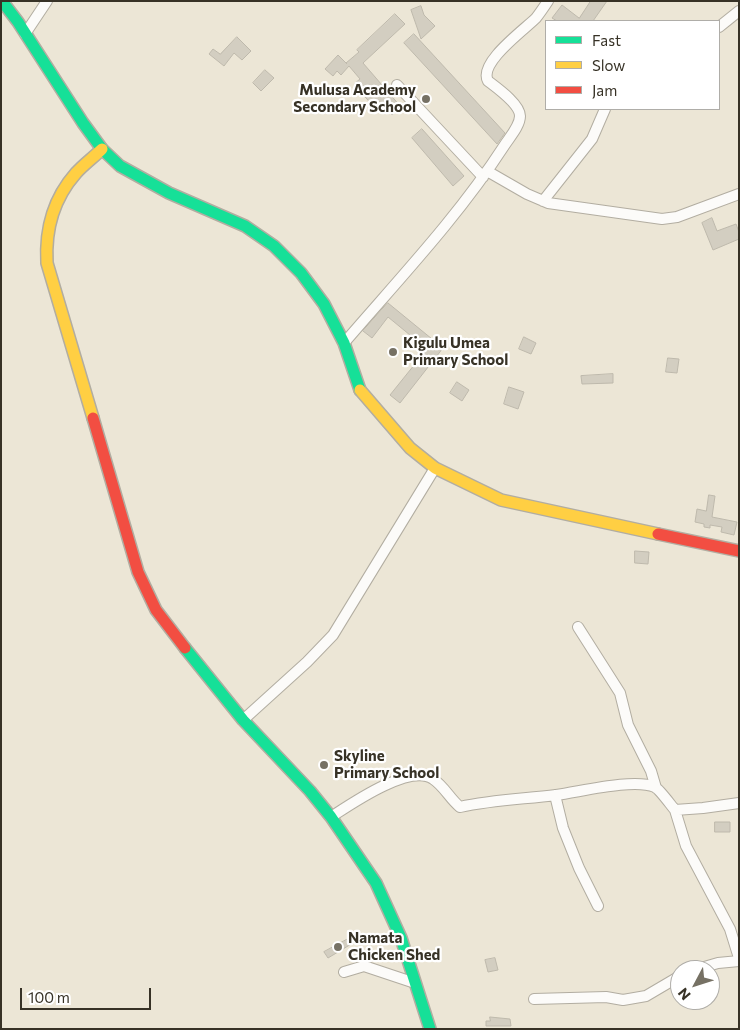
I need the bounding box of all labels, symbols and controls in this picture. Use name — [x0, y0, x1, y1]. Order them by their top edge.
legend — [545, 20, 720, 110]
text: Fast — [592, 31, 621, 49]
text: Slow — [592, 56, 625, 74]
place label: Mulusa Academy Secondary School — [293, 81, 416, 116]
text: Jam — [592, 81, 617, 99]
marker: Mulusa Academy Secondary School — [420, 93, 432, 105]
place label: Kigulu Umea Primary School — [403, 334, 508, 369]
marker: Kigulu Umea Primary School — [387, 346, 399, 358]
place label: Skyline Primary School — [334, 747, 439, 782]
marker: Skyline Primary School — [318, 759, 330, 771]
place label: Namata Chicken Shed — [348, 929, 440, 964]
marker: Namata Chicken Shed — [332, 941, 344, 953]
north arrow — [670, 960, 720, 1010]
scale bar — [22, 978, 154, 1010]
text: N — [674, 985, 694, 1004]
text: 100 m — [28, 988, 70, 1006]

